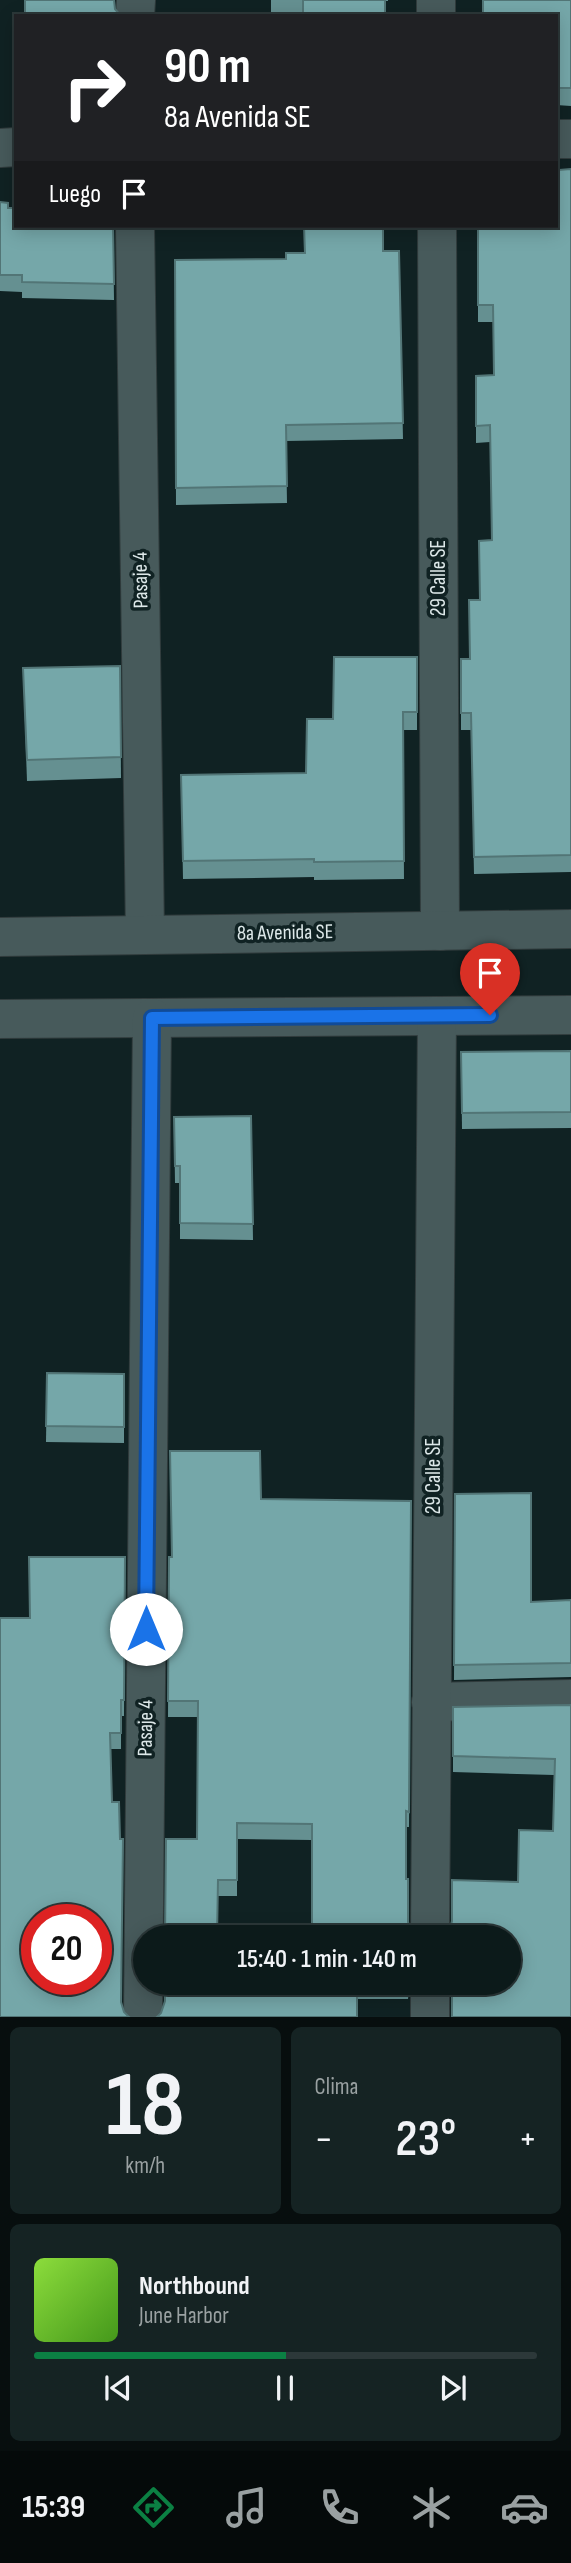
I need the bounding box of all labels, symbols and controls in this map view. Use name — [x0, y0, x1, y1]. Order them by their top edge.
text: 90 m — [164, 38, 251, 97]
icon: right — [49, 42, 140, 133]
text: 8a Avenida SE — [164, 98, 311, 137]
icon: arrive — [115, 175, 153, 213]
text: Luego — [49, 179, 101, 210]
street label: 29 Calle SE — [426, 540, 451, 616]
street label: Pasaje 4 — [128, 551, 153, 608]
street label: 8a Avenida SE — [237, 919, 333, 946]
pin — [460, 943, 520, 1015]
icon: arrive — [471, 954, 509, 992]
street label: 29 Calle SE — [421, 1438, 446, 1514]
position arrow — [109, 1592, 183, 1666]
street label: Pasaje 4 — [133, 1699, 158, 1756]
speed limit sign: 20 — [21, 1904, 112, 1995]
text: 15:40 · 1 min · 140 m — [237, 1944, 417, 1975]
text: 18 — [106, 2052, 185, 2161]
text: Clima — [315, 2073, 358, 2101]
text: 23° — [395, 2108, 456, 2171]
text: − — [315, 2117, 333, 2162]
text: + — [518, 2117, 537, 2162]
text: km/h — [125, 2152, 165, 2180]
text: Northbound — [139, 2271, 250, 2302]
text: June Harbor — [139, 2302, 229, 2330]
icon: previous — [99, 2369, 137, 2407]
icon: pause — [266, 2369, 304, 2407]
icon: next — [434, 2369, 472, 2407]
icon: directions — [129, 2483, 178, 2532]
icon: music — [222, 2483, 271, 2532]
icon: phone — [315, 2483, 364, 2532]
icon: climate — [407, 2483, 456, 2532]
icon: car — [500, 2483, 549, 2532]
text: 15:39 — [22, 2488, 85, 2527]

